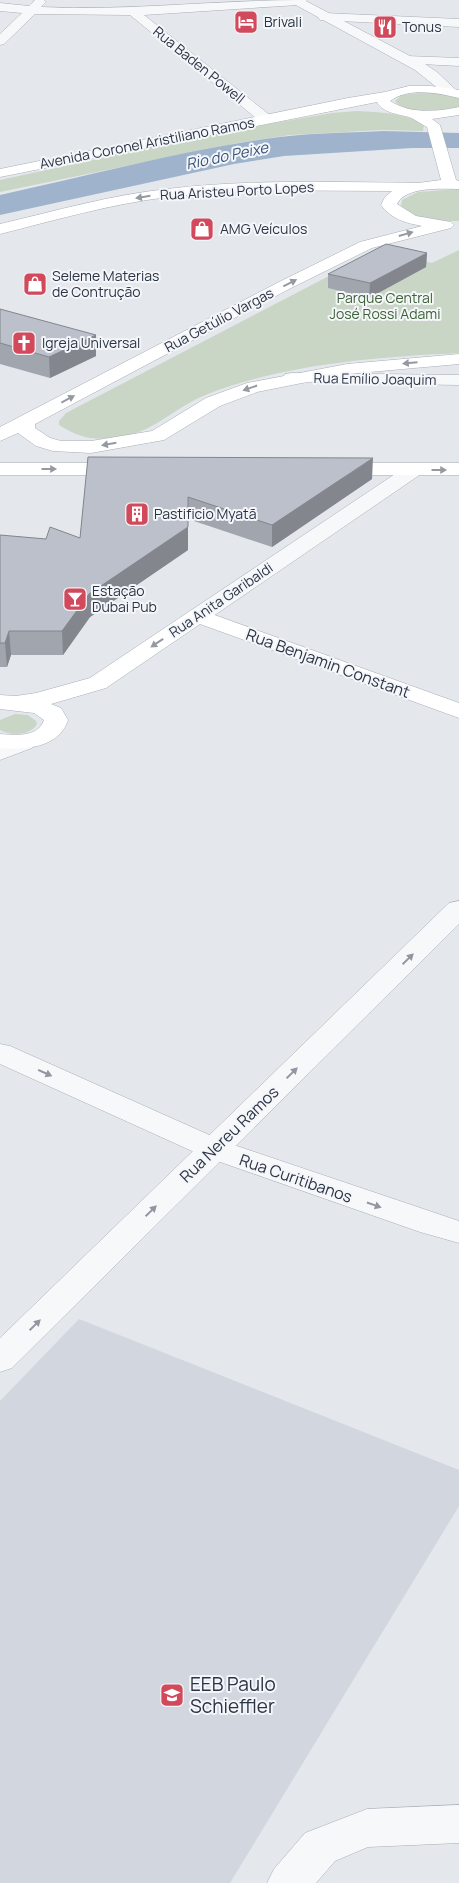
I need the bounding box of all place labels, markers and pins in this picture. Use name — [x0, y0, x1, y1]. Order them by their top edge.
hotel icon: Brivali — [233, 9, 259, 35]
place label: Brivali — [264, 12, 302, 31]
restaurant icon: Tonus — [372, 14, 398, 40]
place label: Tonus — [402, 17, 442, 36]
shop icon: AMG Veículos — [189, 216, 215, 242]
place label: AMG Veículos — [220, 219, 307, 238]
place label: Seleme Materias de Contrução — [52, 266, 159, 301]
shop icon: Seleme Materias de Contrução — [22, 271, 48, 297]
church icon: Igreja Universal — [11, 330, 37, 356]
place label: Igreja Universal — [42, 333, 140, 352]
building icon: Pastificio Myatã — [124, 501, 150, 527]
place label: Pastificio Myatã — [154, 504, 257, 523]
place label: Estação Dubai Pub — [92, 581, 157, 616]
bar icon: Estação Dubai Pub — [62, 586, 88, 612]
place label: EEB Paulo Schieffler — [190, 1671, 276, 1719]
school or university icon: EEB Paulo Schieffler — [159, 1682, 185, 1708]

